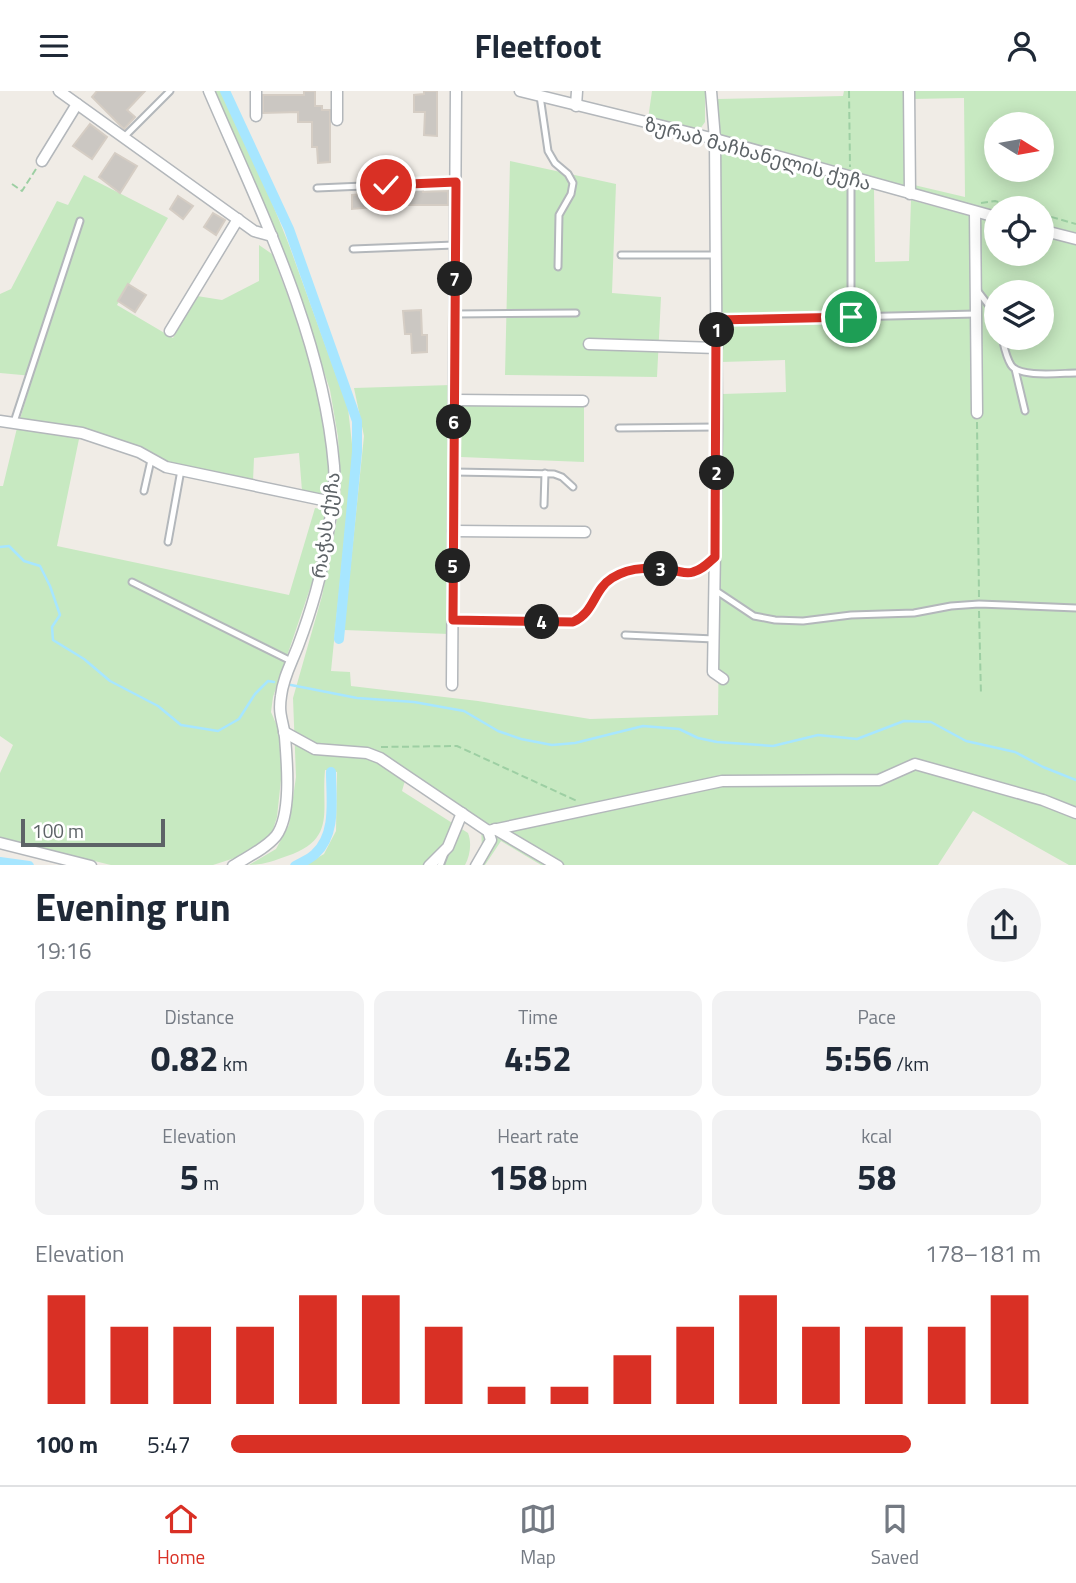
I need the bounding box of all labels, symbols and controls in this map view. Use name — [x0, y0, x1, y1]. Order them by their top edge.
text: Fleetfoot — [475, 22, 601, 70]
icon: menu — [35, 27, 73, 65]
icon: person — [1003, 27, 1041, 65]
street label: ზურაბ მაჩხანელის ქუჩა — [641, 109, 875, 197]
north arrow — [984, 112, 1054, 182]
map controls — [984, 112, 1054, 350]
pin — [356, 155, 416, 215]
icon: check — [367, 166, 405, 204]
button: locate — [984, 196, 1054, 266]
pin: 7 — [438, 261, 472, 297]
text: 7 — [449, 264, 460, 293]
button: layers — [984, 280, 1054, 350]
pin — [821, 287, 881, 347]
icon: arrive — [832, 298, 870, 336]
pin: 1 — [700, 313, 734, 347]
text: 1 — [711, 315, 722, 344]
pin: 6 — [436, 405, 472, 439]
text: 6 — [448, 407, 459, 436]
pin: 2 — [700, 455, 734, 491]
text: 2 — [711, 458, 722, 487]
street label: რაჭას ქუჩა — [303, 470, 347, 580]
pin: 5 — [435, 549, 470, 583]
text: 5 — [447, 551, 458, 580]
pin: 3 — [644, 552, 678, 587]
text: 3 — [655, 554, 666, 583]
pin: 4 — [524, 605, 560, 639]
text: 4 — [536, 607, 547, 636]
text: 100 m — [32, 816, 84, 845]
scale bar — [21, 817, 164, 848]
text: Evening run — [35, 878, 231, 936]
button: share — [967, 888, 1041, 962]
text: 19:16 — [35, 933, 92, 968]
text: Distance — [165, 1002, 234, 1031]
text: Time — [518, 1002, 558, 1031]
text: Pace — [857, 1002, 896, 1031]
text: 0.82 — [151, 1031, 219, 1085]
text: 4:52 — [504, 1031, 572, 1085]
text: 5:56 — [824, 1031, 892, 1085]
text: km — [219, 1049, 248, 1078]
text: /km — [892, 1049, 929, 1078]
text: Elevation — [162, 1121, 236, 1150]
text: Heart rate — [497, 1121, 579, 1150]
text: kcal — [861, 1121, 892, 1150]
text: 5 — [179, 1150, 199, 1204]
text: 158 — [489, 1150, 547, 1204]
text: 58 — [857, 1150, 896, 1204]
text: m — [199, 1168, 219, 1197]
text: bpm — [547, 1168, 587, 1197]
text: Elevation — [35, 1236, 124, 1271]
text: 178–181 m — [925, 1236, 1041, 1271]
text: 100 m — [35, 1427, 98, 1462]
text: 5:47 — [147, 1427, 191, 1462]
tab: Home — [157, 1500, 205, 1571]
tab: Map — [519, 1500, 557, 1571]
tab: Saved — [871, 1500, 919, 1571]

